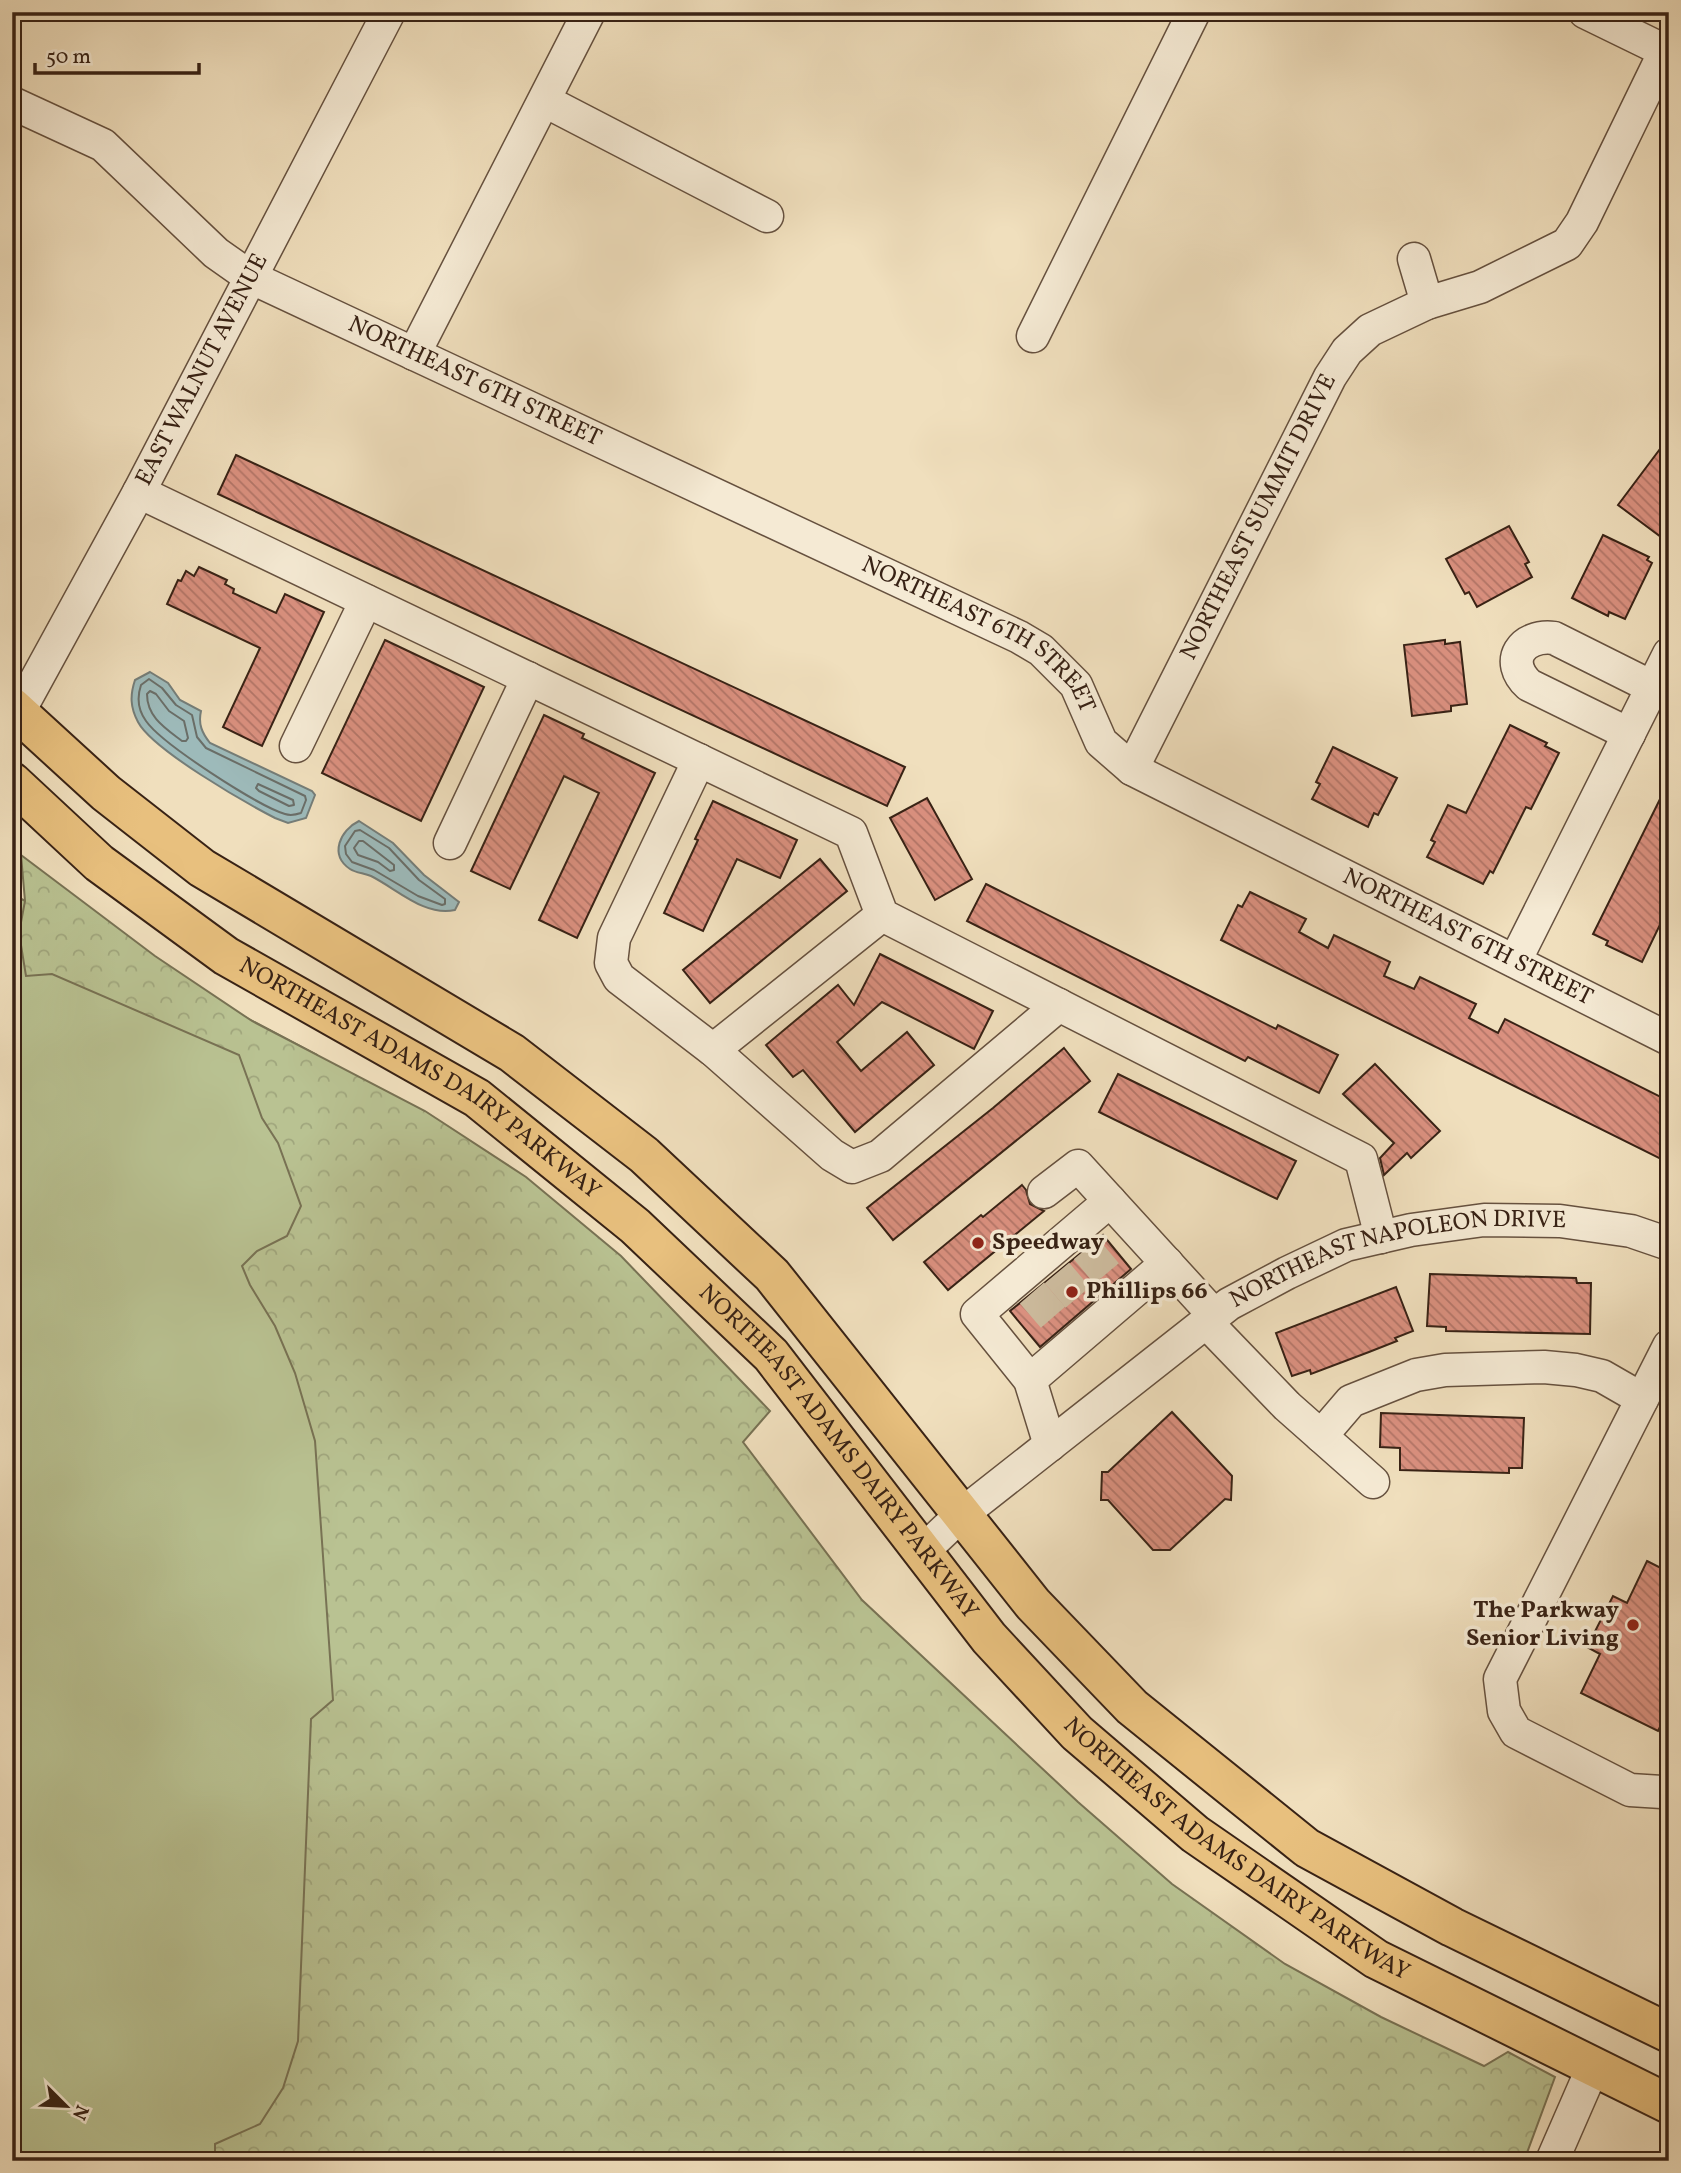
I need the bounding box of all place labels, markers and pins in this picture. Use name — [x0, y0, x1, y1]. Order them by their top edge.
place label: Speedway — [992, 1226, 1105, 1260]
marker: Speedway — [970, 1235, 986, 1251]
place label: Phillips 66 — [1086, 1275, 1208, 1309]
marker: Phillips 66 — [1064, 1284, 1080, 1300]
place label: The Parkway Senior Living — [1466, 1594, 1620, 1656]
marker: The Parkway Senior Living — [1625, 1617, 1641, 1633]

